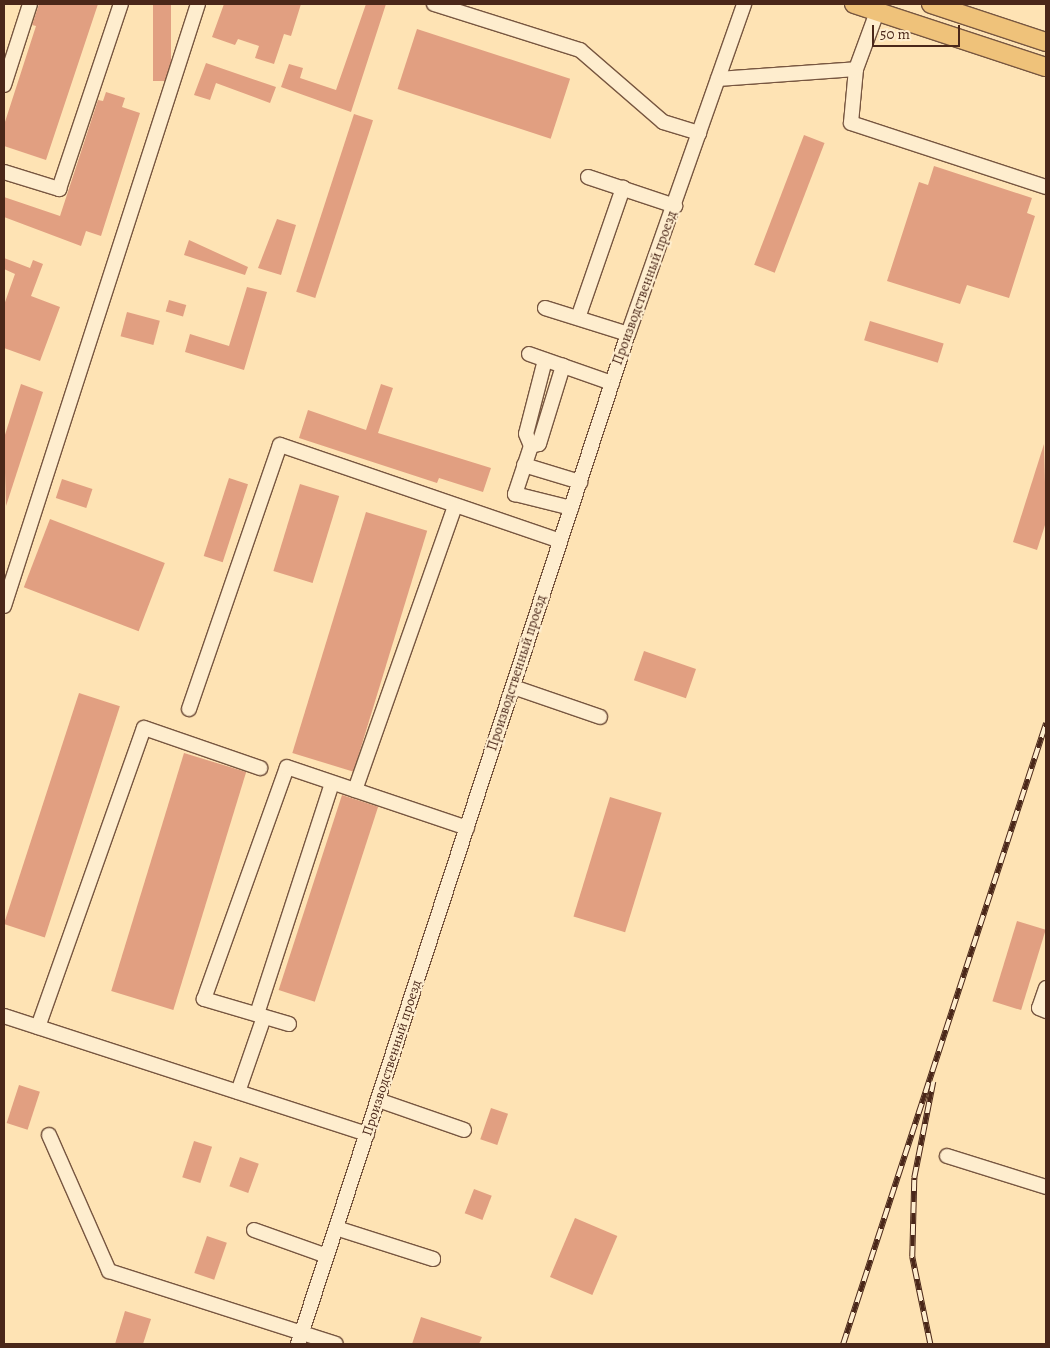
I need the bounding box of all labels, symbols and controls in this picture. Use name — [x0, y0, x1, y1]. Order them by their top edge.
scale bar — [875, 15, 962, 47]
text: 50 m — [880, 24, 910, 44]
street label: Производственный проезд — [609, 209, 681, 367]
street label: Производственный проезд — [484, 593, 550, 753]
street label: Производственный проезд — [359, 978, 425, 1138]

